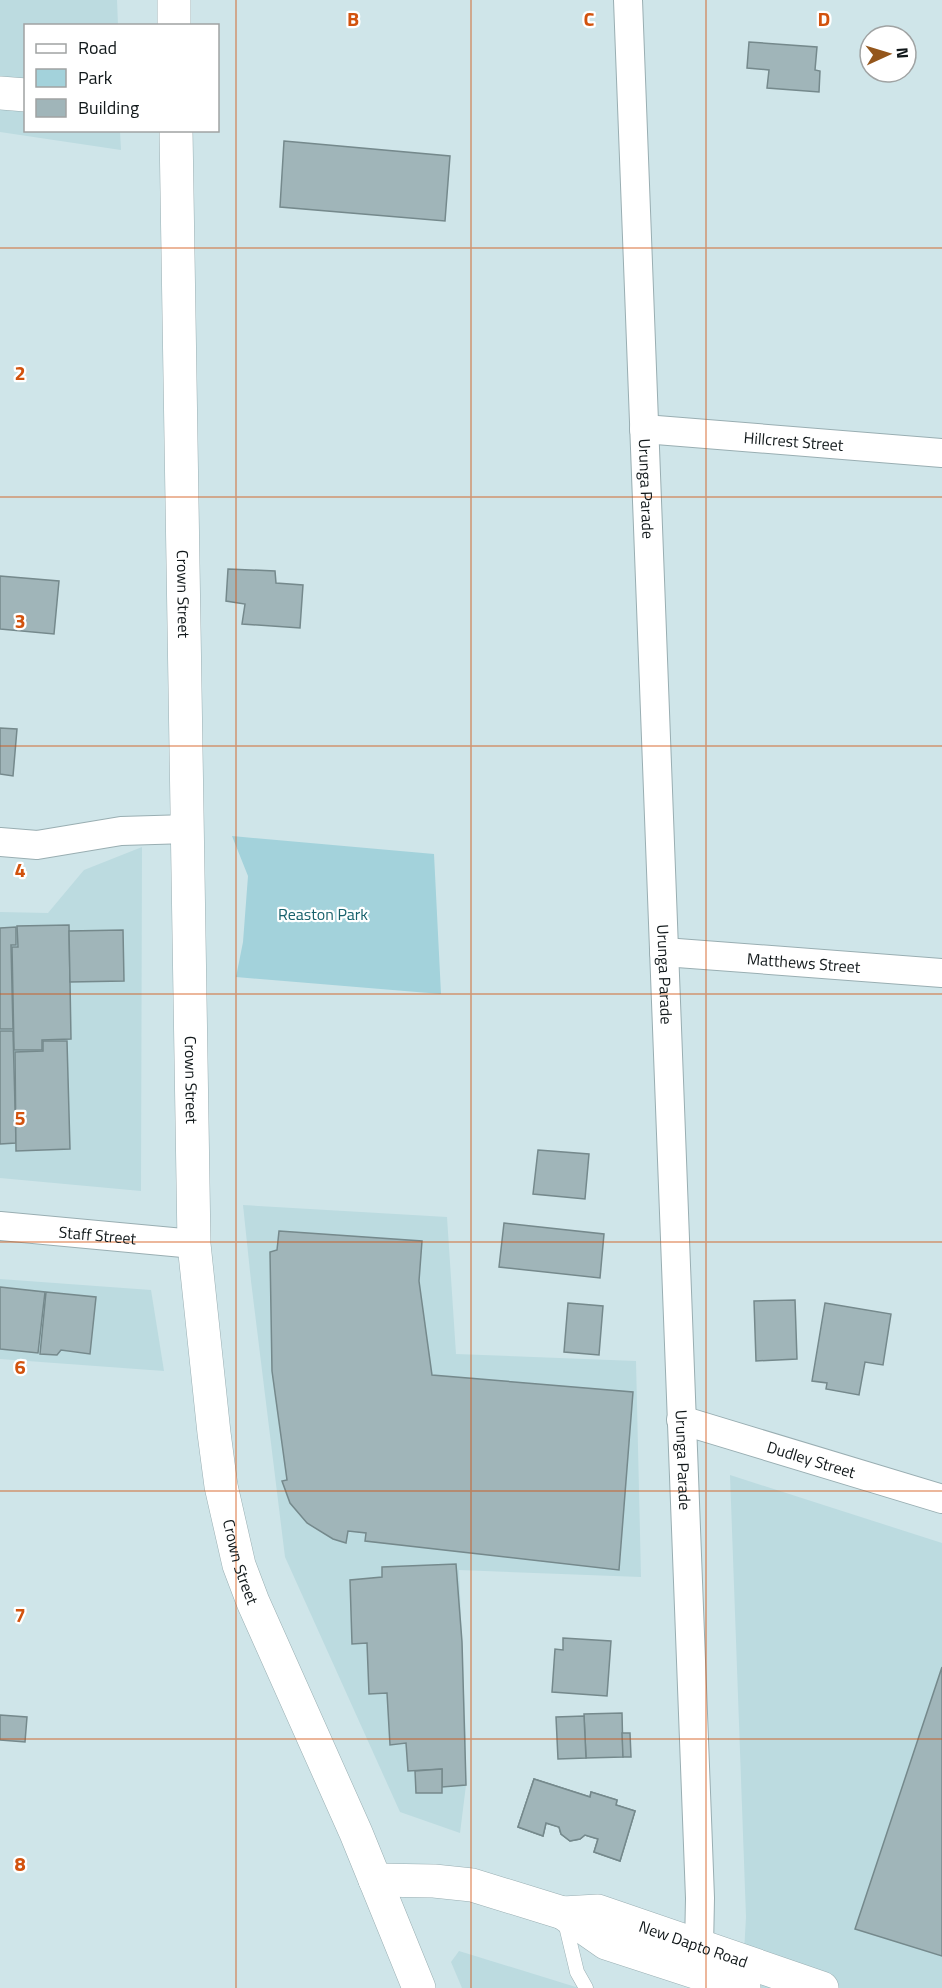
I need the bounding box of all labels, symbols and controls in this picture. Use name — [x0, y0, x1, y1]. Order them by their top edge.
text: B — [347, 3, 359, 34]
text: C — [584, 3, 595, 34]
text: D — [818, 3, 830, 34]
legend — [24, 24, 219, 132]
north arrow — [858, 24, 918, 84]
text: Road — [78, 34, 117, 61]
text: N — [891, 47, 915, 59]
text: Park — [78, 64, 113, 91]
text: Building — [78, 94, 139, 121]
text: 2 — [14, 357, 26, 388]
street label: Hillcrest Street — [743, 425, 845, 457]
street label: Urunga Parade — [633, 438, 660, 539]
street label: Crown Street — [171, 550, 196, 639]
text: 3 — [14, 605, 26, 636]
text: 4 — [14, 854, 26, 885]
park label: Reaston Park — [278, 902, 368, 926]
street label: Urunga Parade — [651, 924, 679, 1025]
street label: Matthews Street — [746, 946, 862, 979]
street label: Crown Street — [179, 1036, 204, 1124]
text: 5 — [14, 1102, 26, 1133]
street label: Staff Street — [58, 1220, 138, 1251]
text: 6 — [14, 1351, 26, 1382]
street label: Urunga Parade — [669, 1409, 697, 1511]
street label: Dudley Street — [764, 1435, 859, 1484]
street label: Crown Street — [217, 1517, 265, 1608]
text: 7 — [14, 1599, 26, 1630]
text: 8 — [14, 1848, 26, 1879]
street label: New Dapto Road — [636, 1914, 751, 1974]

